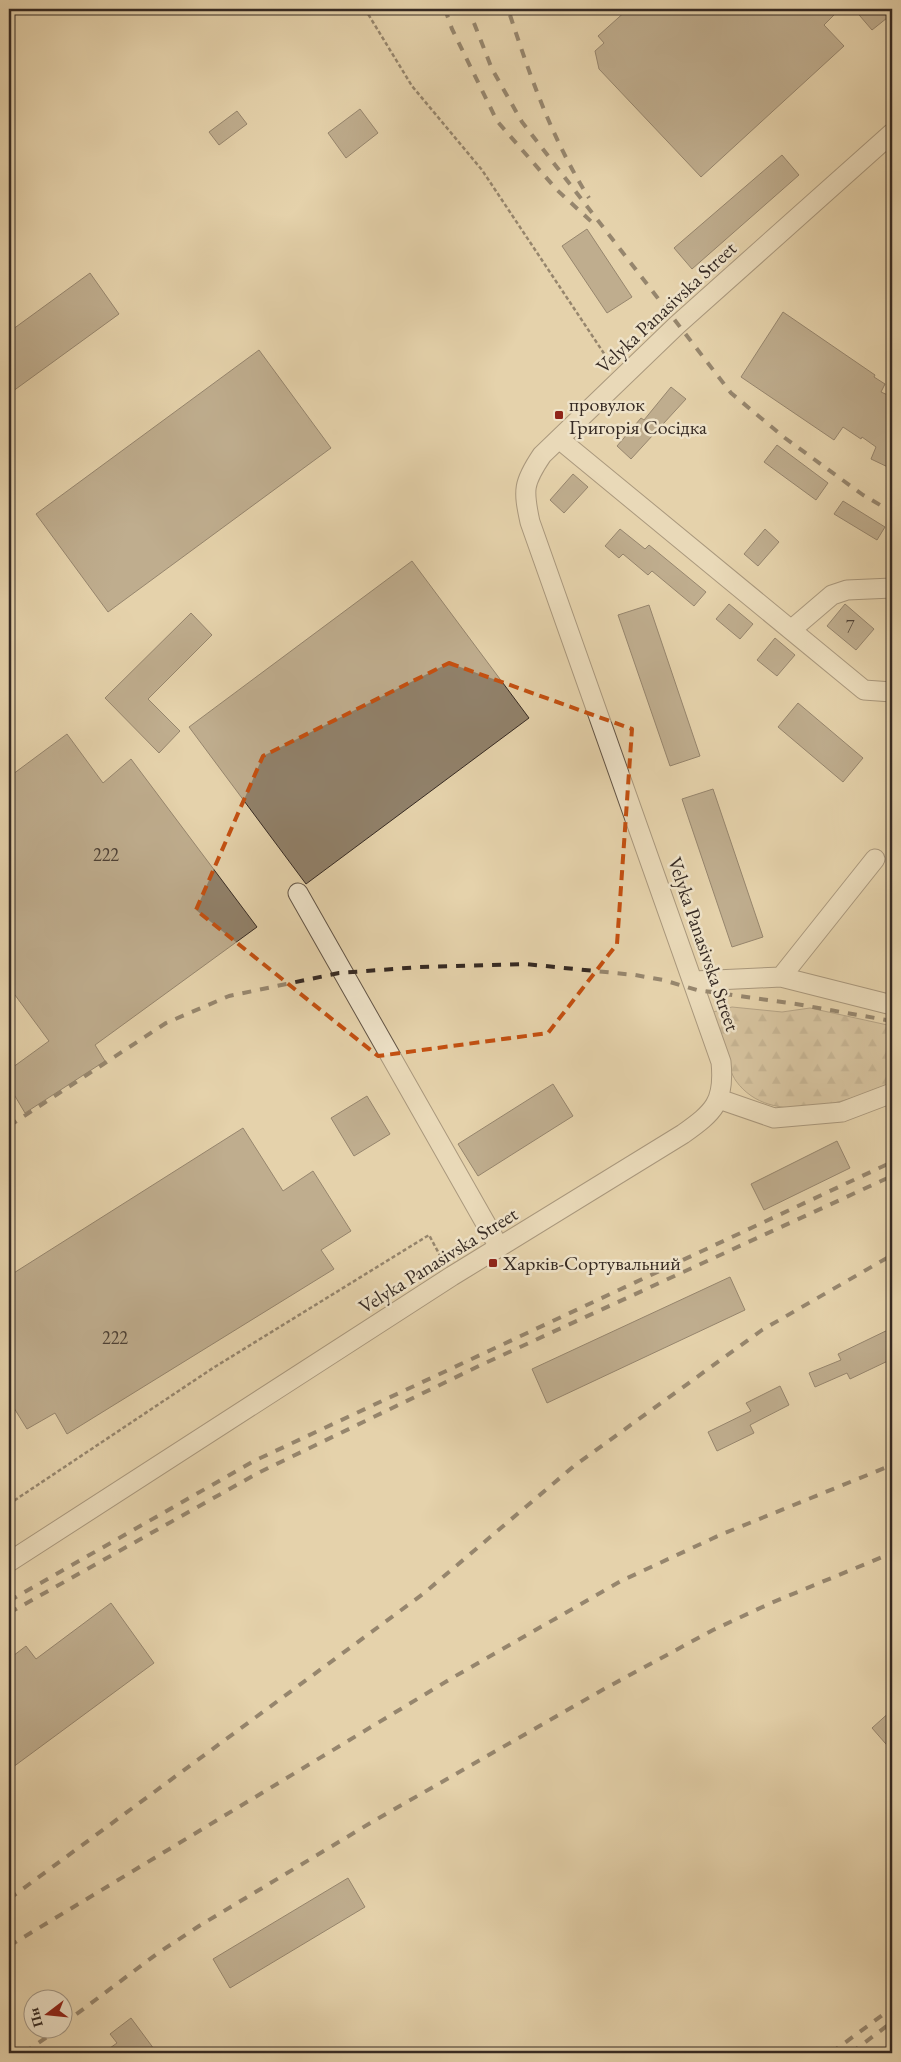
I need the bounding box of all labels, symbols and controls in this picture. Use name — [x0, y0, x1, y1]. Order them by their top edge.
street label: Velyka Panasivska Street — [590, 235, 742, 379]
place label: провулок Григорія Сосідка — [569, 391, 707, 440]
marker: провулок Григорія Сосідка — [553, 409, 565, 421]
house number: 7 — [846, 615, 855, 638]
house number: 222 — [93, 843, 119, 866]
street label: Velyka Panasivska Street — [662, 853, 746, 1035]
street label: Velyka Panasivska Street — [354, 1200, 523, 1319]
place label: Харків-Сортувальний — [502, 1250, 681, 1276]
marker: Харків-Сортувальний — [487, 1257, 499, 1269]
house number: 222 — [102, 1326, 128, 1349]
north arrow — [22, 1990, 72, 2040]
text: Пн — [24, 2006, 47, 2029]

